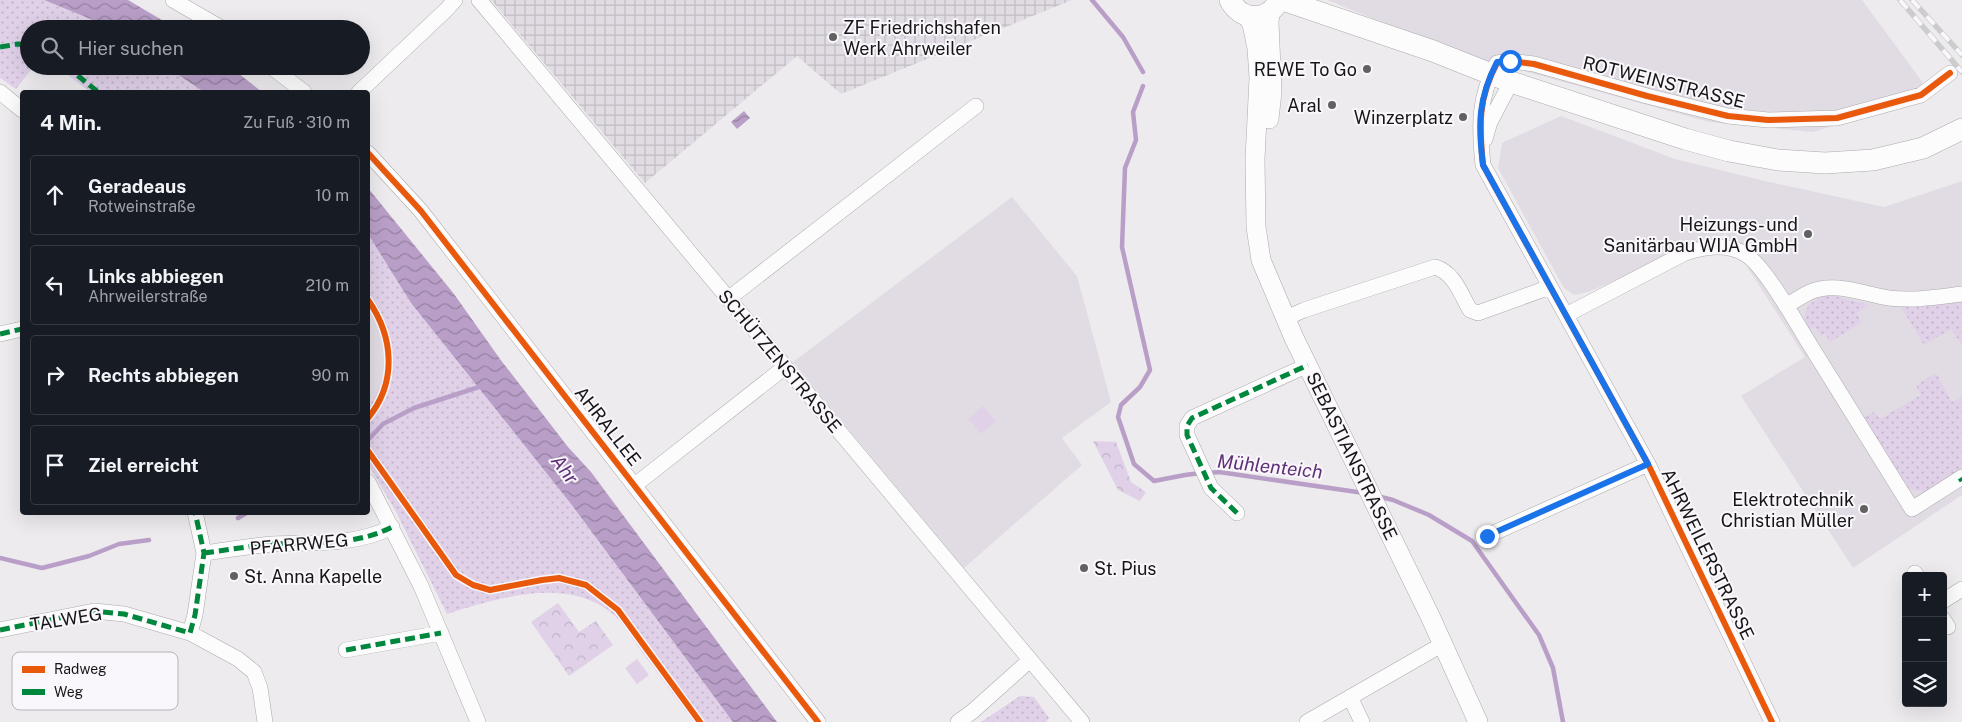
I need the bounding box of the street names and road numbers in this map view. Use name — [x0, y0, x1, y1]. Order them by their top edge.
street label: ROTWEINSTRASSE — [1581, 52, 1747, 112]
street label: SCHÜTZENSTRASSE — [714, 285, 847, 437]
street label: SEBASTIANSTRASSE — [1302, 369, 1402, 543]
street label: AHRALLEE — [571, 382, 645, 470]
street label: AHRWEILERSTRASSE — [1657, 465, 1759, 643]
street label: PFARRWEG — [249, 529, 349, 559]
street label: TALWEG — [28, 603, 104, 635]

